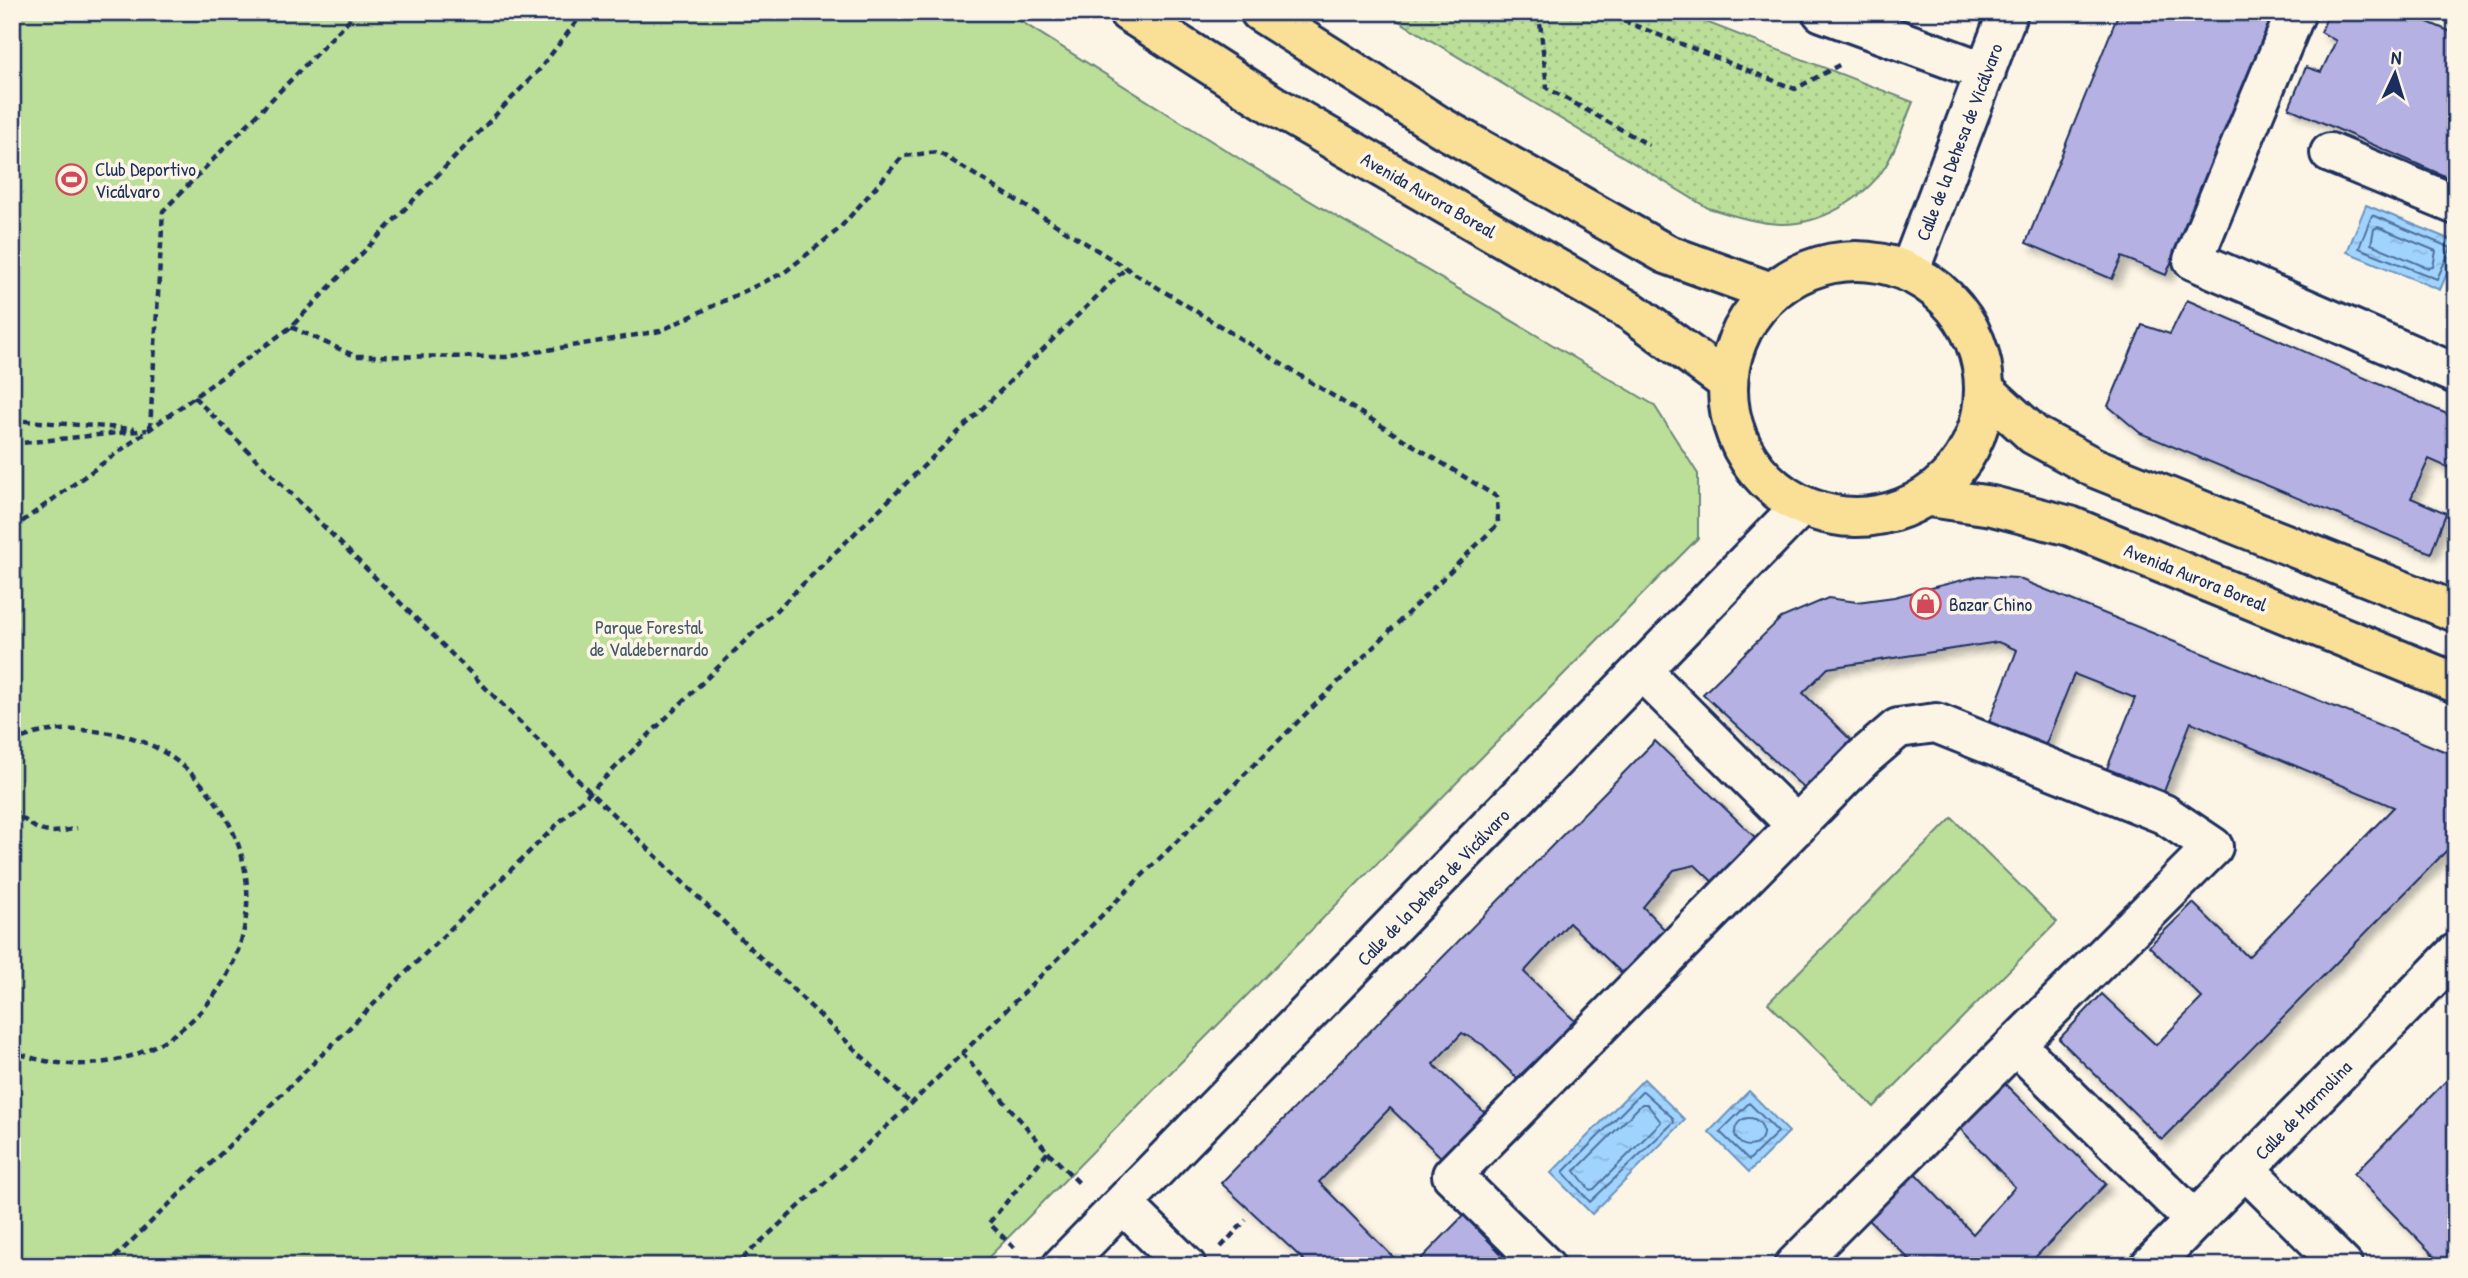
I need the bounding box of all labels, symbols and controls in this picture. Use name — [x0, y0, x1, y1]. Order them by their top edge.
north arrow — [2360, 38, 2430, 108]
street label: Calle de la Dehesa de Vicálvaro — [1909, 39, 2009, 245]
text: N — [2390, 44, 2402, 70]
street label: Avenida Aurora Boreal — [1357, 146, 1502, 245]
place label: Club Deportivo Vicálvaro — [95, 156, 196, 204]
sports icon: Club Deportivo Vicálvaro — [55, 163, 89, 197]
street label: Avenida Aurora Boreal — [2121, 536, 2272, 618]
shop icon: Bazar Chino — [1909, 587, 1943, 621]
place label: Bazar Chino — [1949, 591, 2033, 617]
park label: Parque Forestal de Valdebernardo — [590, 614, 709, 662]
street label: Calle de la Dehesa de Vicálvaro — [1351, 802, 1515, 971]
street label: Calle de Marmolina — [2249, 1054, 2358, 1166]

